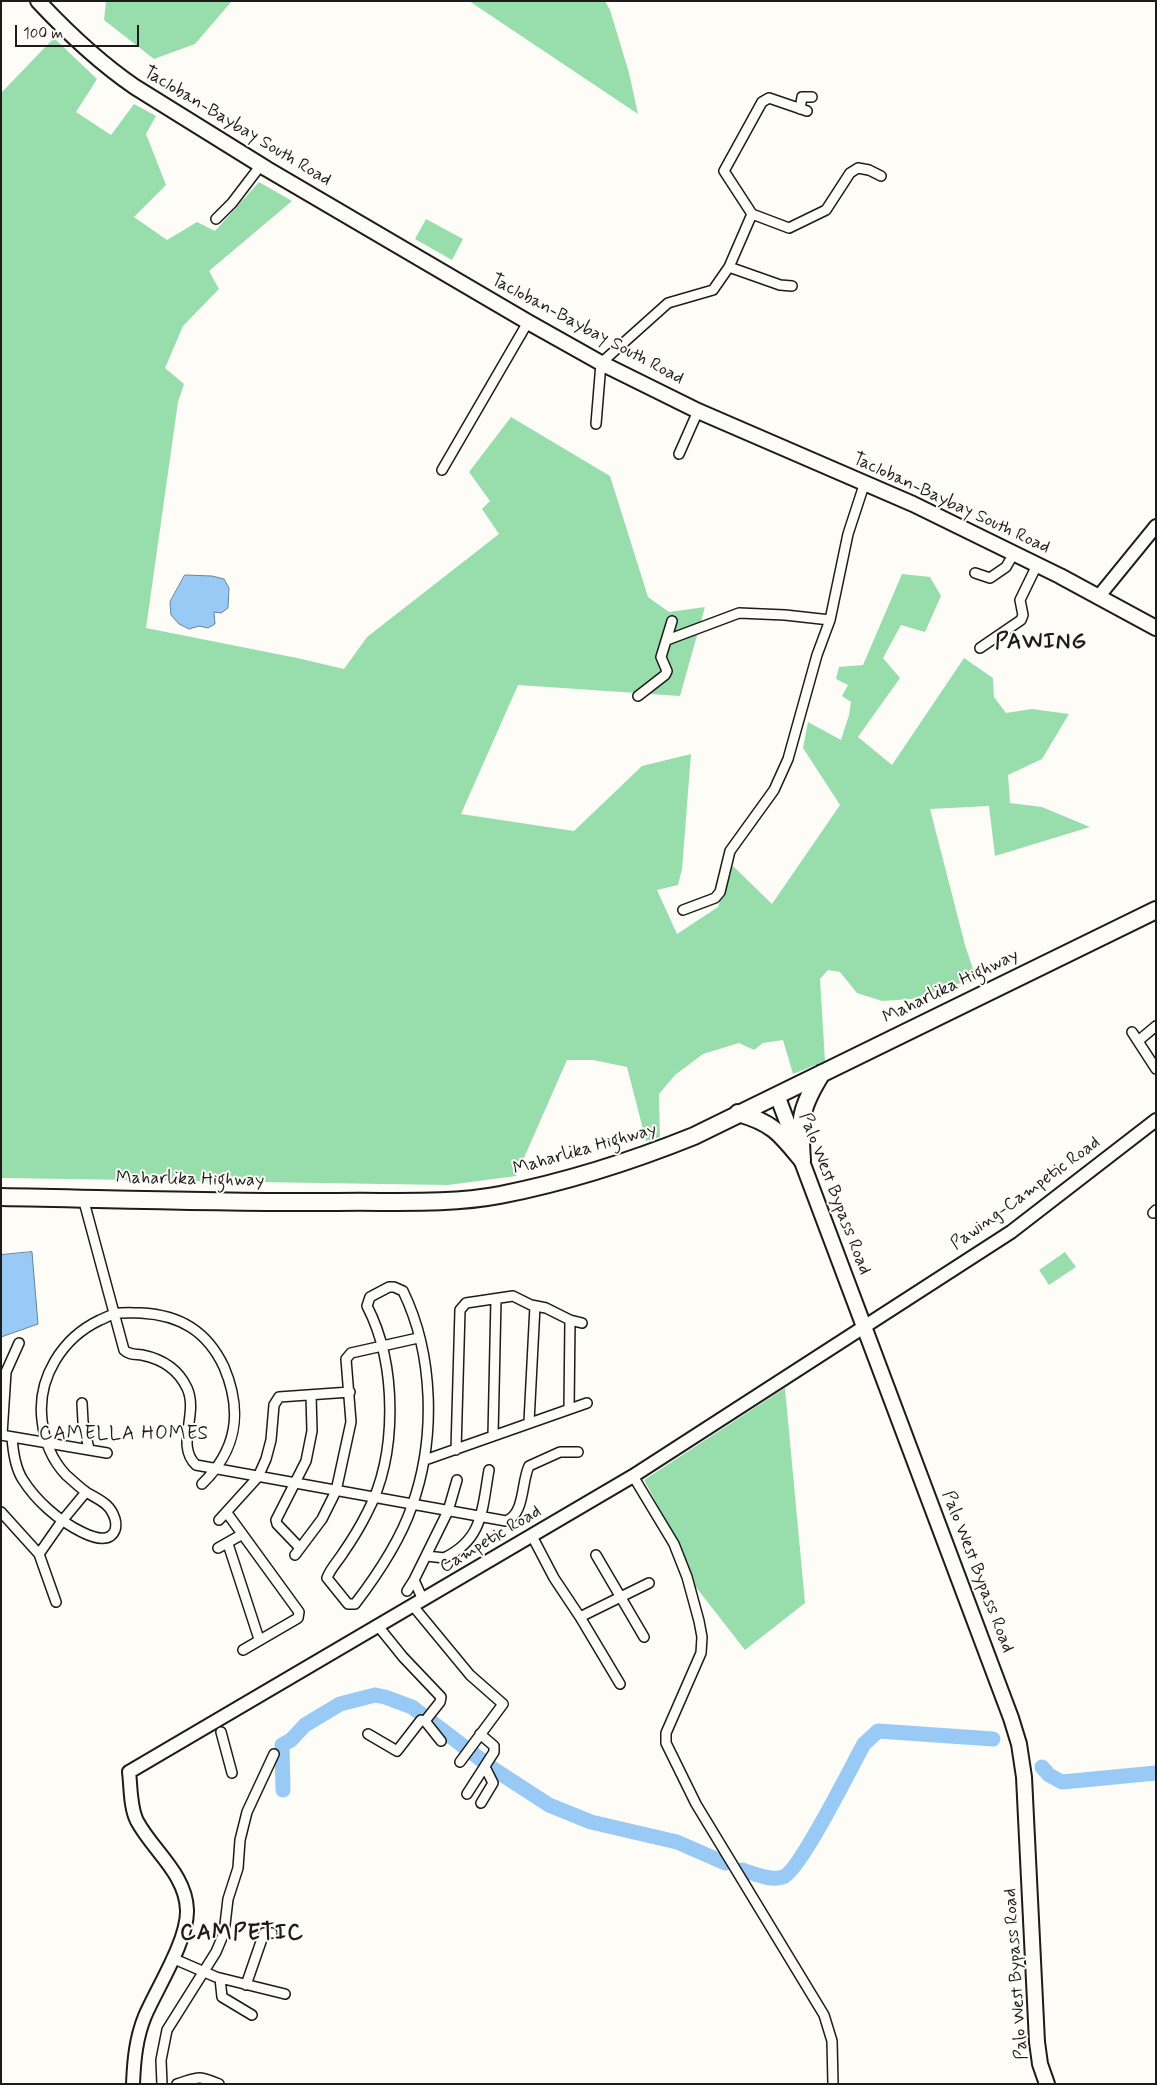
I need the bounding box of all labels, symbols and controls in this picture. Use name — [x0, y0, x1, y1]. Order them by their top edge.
scale bar — [18, 15, 141, 47]
text: 100 m — [23, 24, 63, 44]
street label: Tacloban-Baybay South Road — [139, 62, 335, 192]
street label: Tacloban-Baybay South Road — [487, 270, 687, 390]
street label: Tacloban-Baybay South Road — [849, 449, 1053, 559]
district label: PAWING — [995, 630, 1087, 656]
street label: Maharlika Highway — [880, 945, 1022, 1029]
street label: Palo West Bypass Road — [793, 1110, 875, 1278]
street label: Maharlika Highway — [511, 1119, 659, 1181]
street label: Pawing-Campetic Road — [947, 1132, 1105, 1256]
street label: Maharlika Highway — [116, 1168, 264, 1192]
district label: CAMELLA HOMES — [34, 1424, 214, 1446]
street label: Palo West Bypass Road — [936, 1488, 1018, 1656]
street label: Campetic Road — [436, 1501, 546, 1579]
street label: Palo West Bypass Road — [1000, 1888, 1034, 2060]
district label: CAMPETIC — [181, 1921, 303, 1947]

